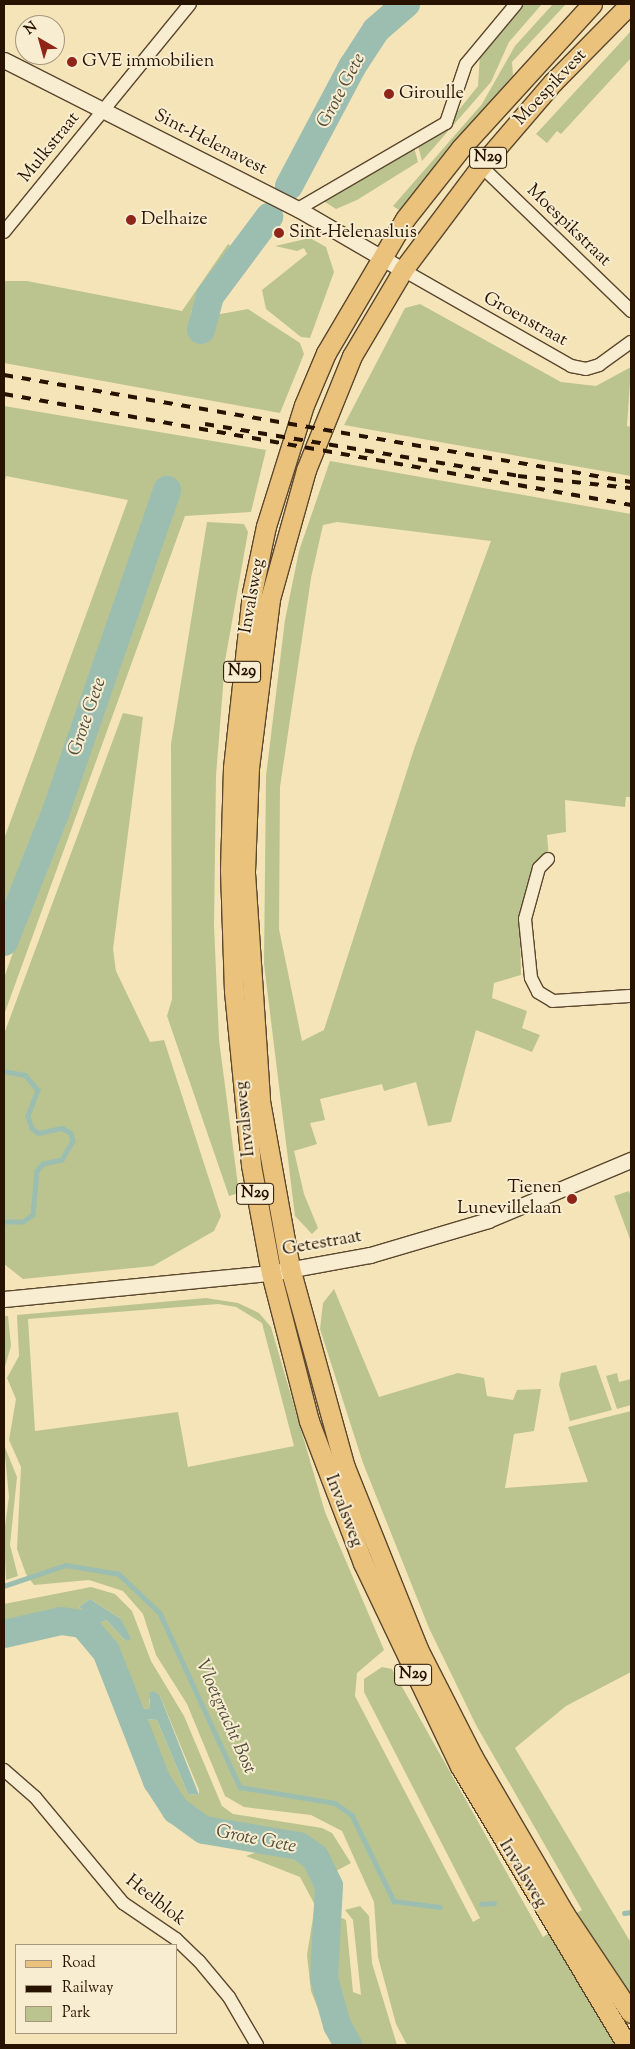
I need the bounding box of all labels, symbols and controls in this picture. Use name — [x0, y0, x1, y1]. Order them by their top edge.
north arrow — [15, 15, 65, 65]
text: N — [21, 18, 42, 40]
street label: Moespikvest — [510, 45, 592, 131]
water label: Grote Gete — [313, 50, 371, 132]
place label: GVE immobilien — [82, 51, 214, 73]
marker: GVE immobilien — [66, 56, 78, 68]
place label: Giroulle — [399, 83, 464, 105]
marker: Giroulle — [383, 88, 395, 100]
street label: Sint-Helenavest — [150, 105, 270, 181]
street label: Mulkstraat — [15, 108, 85, 188]
road number: N29 — [468, 144, 508, 172]
street label: Moespikstraat — [521, 180, 615, 272]
place label: Delhaize — [141, 209, 208, 231]
marker: Delhaize — [125, 214, 137, 226]
place label: Sint-Helenasluis — [289, 222, 417, 244]
marker: Sint-Helenasluis — [273, 227, 285, 239]
street label: Groenstraat — [479, 288, 571, 352]
street label: Invalsweg — [236, 557, 270, 635]
road number: N29 — [222, 659, 262, 686]
water label: Grote Gete — [64, 675, 112, 759]
street label: Invalsweg — [231, 1080, 261, 1158]
place label: Tienen Lunevillelaan — [457, 1178, 562, 1220]
road number: N29 — [235, 1180, 275, 1208]
marker: Tienen Lunevillelaan — [566, 1193, 578, 1205]
street label: Getestraat — [281, 1226, 363, 1262]
street label: Invalsweg — [319, 1472, 367, 1550]
water label: Vloetgracht Bost — [190, 1656, 260, 1778]
road number: N29 — [393, 1662, 433, 1688]
water label: Grote Gete — [214, 1821, 298, 1859]
street label: Invalsweg — [493, 1836, 551, 1912]
street label: Heelblok — [121, 1871, 189, 1931]
legend — [15, 1944, 178, 2034]
text: Road — [62, 1953, 96, 1974]
text: Railway — [62, 1978, 113, 1999]
text: Park — [62, 2003, 91, 2024]

